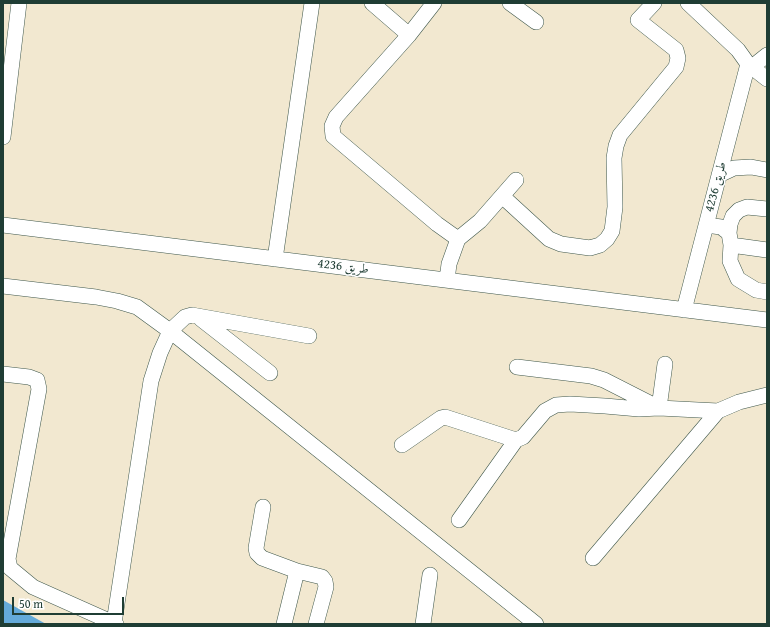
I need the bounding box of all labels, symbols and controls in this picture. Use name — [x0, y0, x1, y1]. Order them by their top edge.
street label: طريق 4236 — [702, 160, 730, 214]
street label: طريق 4236 — [316, 256, 370, 278]
scale bar — [14, 589, 126, 615]
text: 50 m — [19, 595, 43, 612]

